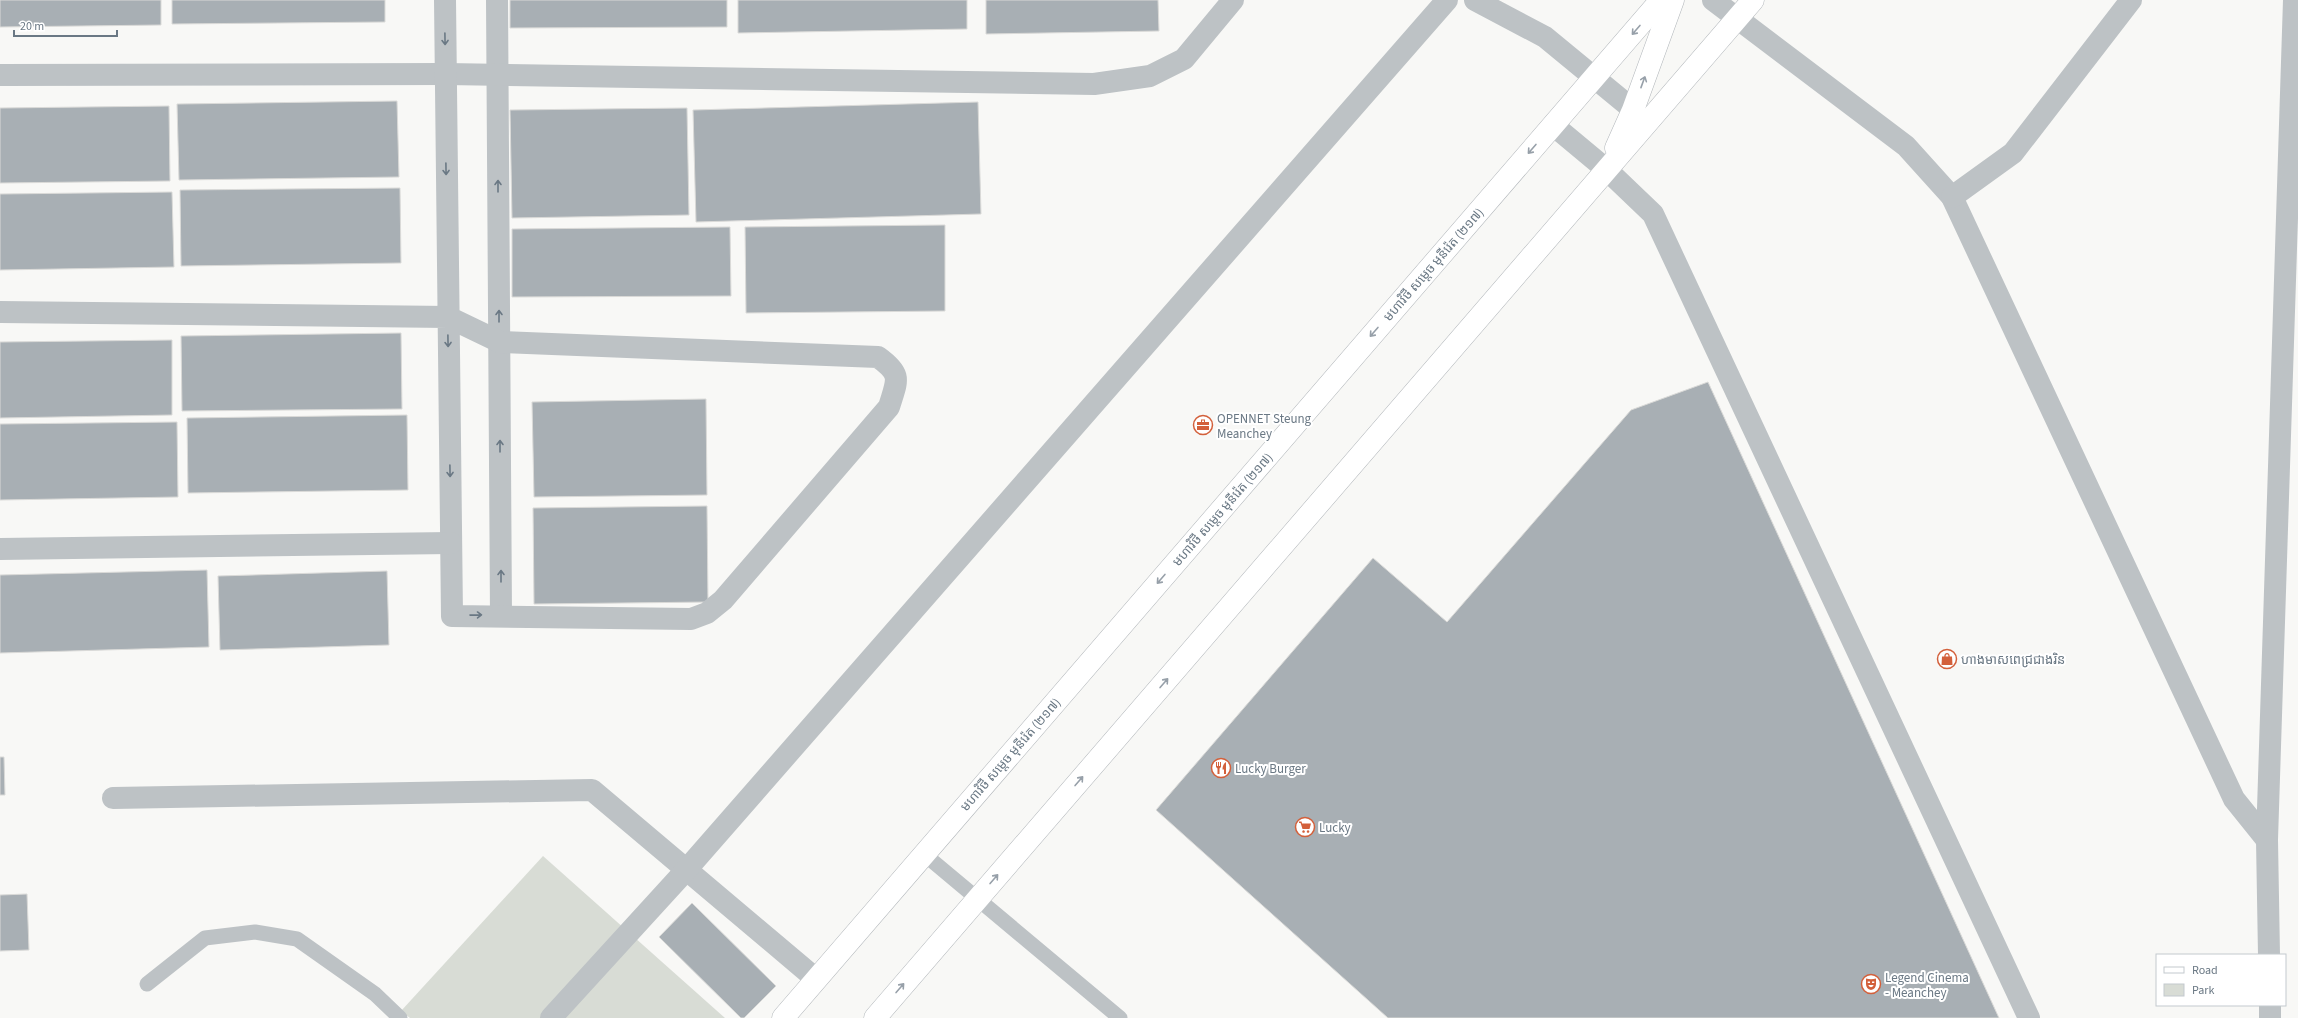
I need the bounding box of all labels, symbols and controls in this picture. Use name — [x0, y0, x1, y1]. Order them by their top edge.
scale bar — [14, 12, 117, 38]
text: 20 m — [20, 18, 44, 35]
one-way arrow — [1631, 24, 1640, 35]
one-way arrow — [441, 32, 449, 45]
one-way arrow — [1640, 76, 1648, 88]
one-way arrow — [1527, 144, 1537, 154]
one-way arrow — [442, 162, 450, 175]
one-way arrow — [494, 180, 502, 193]
street label: មហាវិថី សម្តេច មុនីរ៉េត (២១៧) — [1379, 204, 1488, 325]
one-way arrow — [496, 310, 503, 323]
one-way arrow — [1370, 327, 1379, 337]
one-way arrow — [444, 334, 452, 347]
place label: OPENNET Steung Meanchey — [1217, 410, 1312, 443]
office icon: OPENNET Steung Meanchey — [1192, 414, 1214, 436]
one-way arrow — [496, 440, 504, 453]
street label: មហាវិថី សម្តេច មុនីរ៉េត (២១៧) — [1168, 449, 1277, 570]
one-way arrow — [446, 464, 454, 477]
one-way arrow — [497, 570, 505, 583]
one-way arrow — [1157, 574, 1166, 585]
one-way arrow — [469, 612, 482, 619]
shop icon: ហាងមាសពេជ្រជាងរិន — [1936, 648, 1958, 670]
place label: ហាងមាសពេជ្រជាងរិន — [1961, 651, 2065, 669]
one-way arrow — [1159, 678, 1168, 688]
street label: មហាវិថី សម្តេច មុនីរ៉េត (២១៧) — [956, 694, 1065, 815]
restaurant icon: Lucky Burger — [1210, 757, 1232, 779]
place label: Lucky Burger — [1235, 760, 1306, 778]
one-way arrow — [1074, 776, 1084, 786]
supermarket icon: Lucky — [1294, 816, 1316, 838]
place label: Lucky — [1319, 819, 1351, 837]
one-way arrow — [990, 874, 999, 885]
legend — [2156, 954, 2286, 1006]
text: Road — [2192, 962, 2218, 979]
place label: Legend Cinema - Meanchey — [1885, 969, 1969, 1002]
theatre icon: Legend Cinema - Meanchey — [1860, 973, 1882, 995]
text: Park — [2192, 982, 2214, 999]
one-way arrow — [895, 984, 904, 994]

